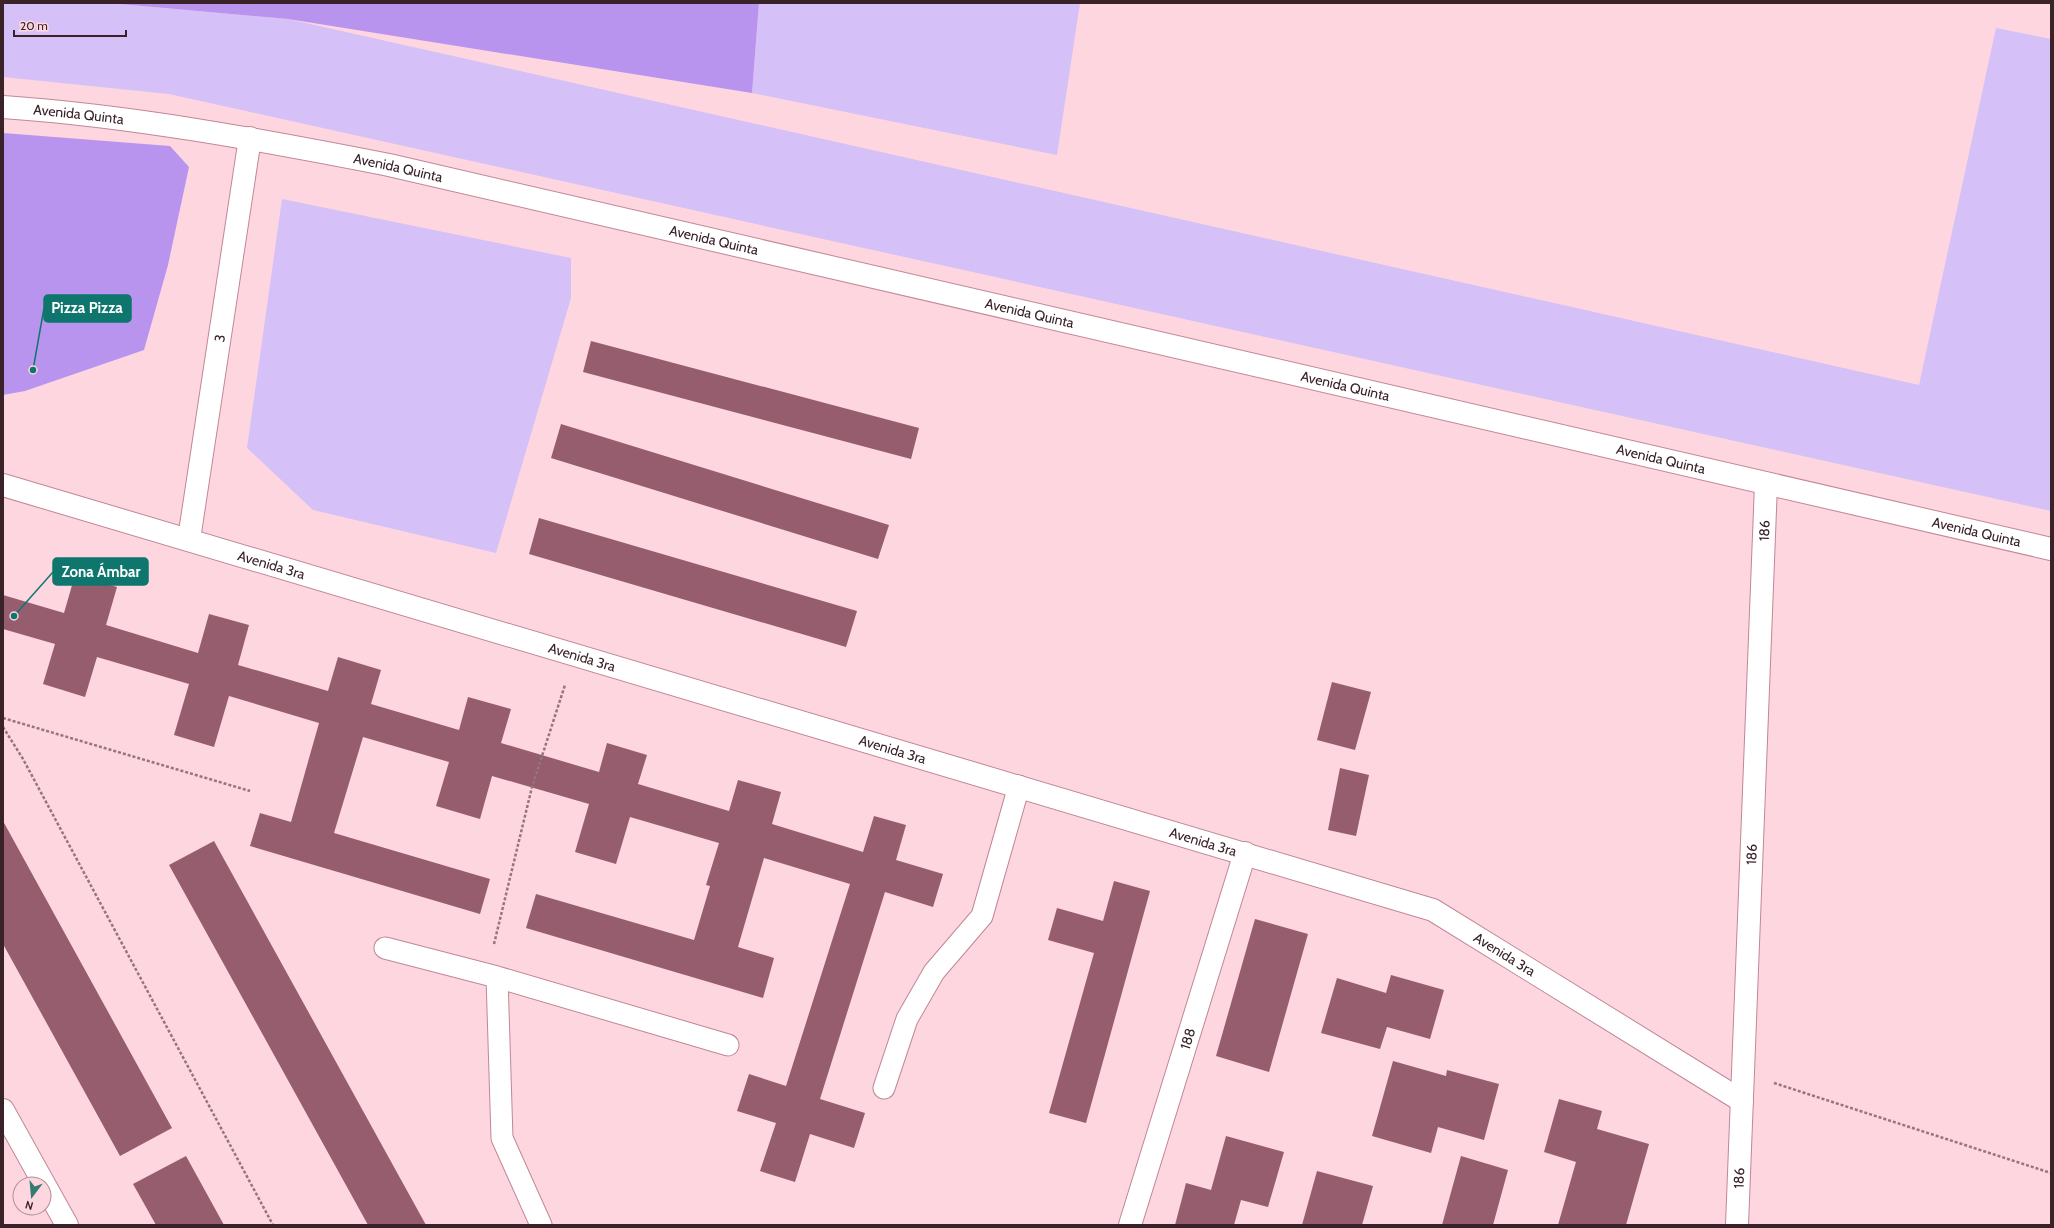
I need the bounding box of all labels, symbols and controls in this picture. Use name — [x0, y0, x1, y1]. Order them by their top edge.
scale bar — [14, 12, 126, 38]
text: 20 m — [20, 18, 48, 33]
street label: Avenida Quinta — [33, 100, 125, 128]
street label: Avenida Quinta — [352, 149, 445, 186]
street label: Avenida Quinta — [668, 221, 760, 259]
street label: Avenida Quinta — [983, 294, 1076, 332]
callout: Pizza Pizza — [44, 295, 131, 322]
text: Pizza Pizza — [51, 299, 123, 317]
street label: 3 — [210, 333, 229, 343]
street label: Avenida Quinta — [1299, 367, 1392, 405]
street label: Avenida Quinta — [1615, 440, 1707, 478]
street label: Avenida Quinta — [1930, 513, 2023, 551]
street label: 186 — [1755, 520, 1774, 541]
street label: Avenida 3ra — [236, 546, 307, 583]
callout: Zona Ámbar — [53, 558, 148, 585]
text: Zona Ámbar — [62, 562, 141, 581]
street label: Avenida 3ra — [546, 639, 618, 676]
street label: Avenida 3ra — [857, 731, 929, 768]
street label: Avenida 3ra — [1167, 823, 1239, 860]
street label: 186 — [1742, 843, 1761, 865]
street label: Avenida 3ra — [1470, 928, 1539, 980]
street label: 188 — [1176, 1026, 1199, 1052]
street label: 186 — [1729, 1167, 1748, 1189]
north arrow — [12, 1176, 52, 1216]
text: N — [24, 1198, 35, 1213]

